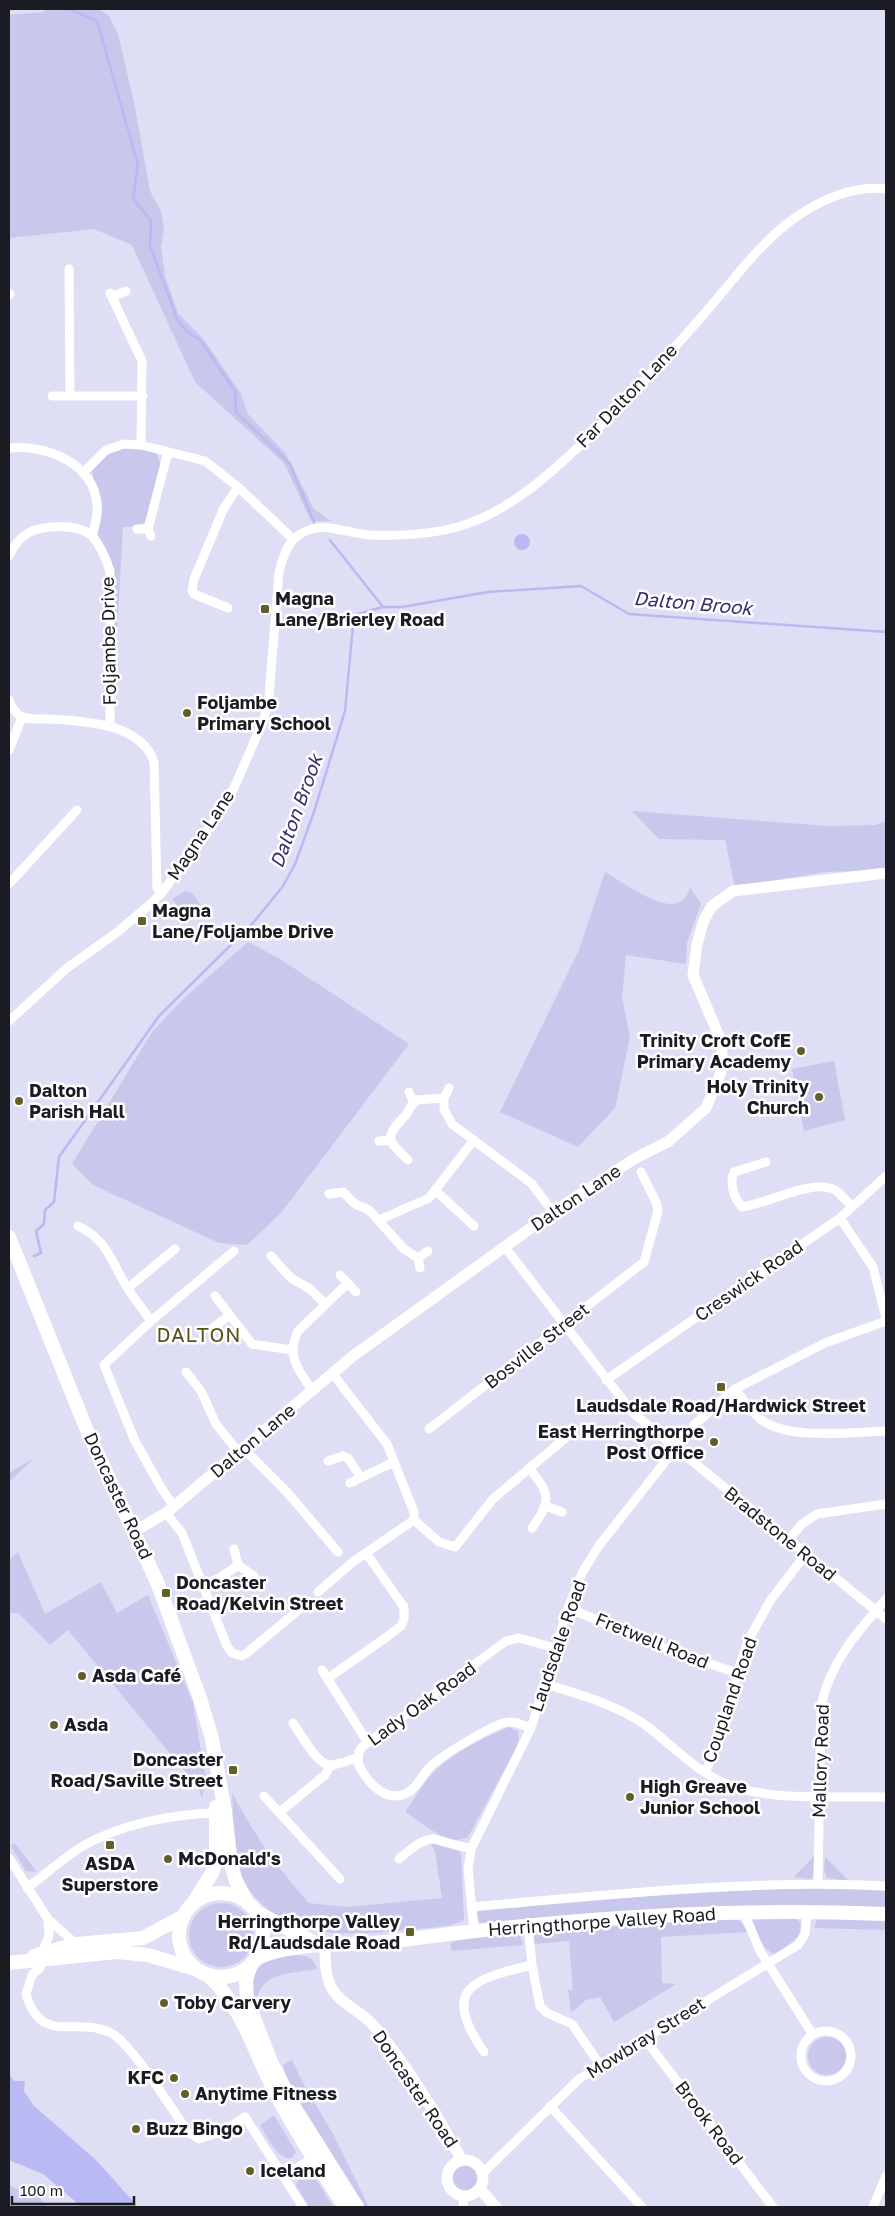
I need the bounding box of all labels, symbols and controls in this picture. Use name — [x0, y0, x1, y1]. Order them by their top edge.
street label: Far Dalton Lane — [571, 339, 681, 452]
street label: Foljambe Drive — [96, 577, 120, 706]
water label: Dalton Brook — [633, 586, 755, 619]
place label: Magna Lane/Brierley Road — [275, 587, 444, 630]
marker: Magna Lane/Brierley Road — [259, 603, 271, 615]
place label: Foljambe Primary School — [197, 691, 331, 734]
marker: Foljambe Primary School — [181, 707, 193, 719]
water label: Dalton Brook — [264, 749, 327, 871]
street label: Magna Lane — [162, 785, 239, 884]
place label: Magna Lane/Foljambe Drive — [152, 899, 334, 942]
marker: Magna Lane/Foljambe Drive — [136, 915, 148, 927]
place label: Trinity Croft CofE Primary Academy — [637, 1029, 791, 1072]
marker: Trinity Croft CofE Primary Academy — [795, 1045, 807, 1057]
place label: Holy Trinity Church — [707, 1075, 809, 1118]
place label: Dalton Parish Hall — [29, 1079, 125, 1122]
marker: Holy Trinity Church — [813, 1091, 825, 1103]
marker: Dalton Parish Hall — [13, 1095, 25, 1107]
street label: Dalton Lane — [526, 1159, 625, 1235]
street label: Creswick Road — [690, 1235, 807, 1326]
street label: Bosville Street — [480, 1297, 593, 1393]
district label: DALTON — [157, 1322, 241, 1346]
marker: Laudsdale Road/Hardwick Street — [715, 1381, 727, 1393]
place label: Laudsdale Road/Hardwick Street — [576, 1394, 866, 1416]
street label: Dalton Lane — [206, 1398, 299, 1482]
place label: East Herringthorpe Post Office — [538, 1420, 704, 1463]
street label: Doncaster Road — [80, 1429, 158, 1562]
marker: East Herringthorpe Post Office — [708, 1436, 720, 1448]
street label: Bradstone Road — [720, 1481, 841, 1585]
place label: Doncaster Road/Kelvin Street — [176, 1571, 343, 1614]
street label: Laudsdale Road — [524, 1577, 590, 1714]
marker: Doncaster Road/Kelvin Street — [160, 1587, 172, 1599]
street label: Fretwell Road — [592, 1607, 712, 1673]
street label: Coupland Road — [697, 1634, 761, 1766]
street label: Lady Oak Road — [363, 1657, 480, 1750]
place label: Asda Café — [92, 1664, 181, 1686]
marker: Asda Café — [76, 1670, 88, 1682]
street label: Mallory Road — [807, 1704, 833, 1818]
place label: Asda — [64, 1713, 108, 1735]
marker: Asda — [48, 1719, 60, 1731]
place label: Doncaster Road/Saville Street — [51, 1748, 223, 1791]
marker: Doncaster Road/Saville Street — [227, 1764, 239, 1776]
place label: High Greave Junior School — [640, 1775, 760, 1818]
marker: High Greave Junior School — [624, 1791, 636, 1803]
marker: ASDA Superstore — [104, 1839, 116, 1851]
place label: McDonald's — [178, 1847, 281, 1869]
place label: ASDA Superstore — [62, 1852, 159, 1895]
marker: McDonald's — [162, 1853, 174, 1865]
street label: Herringthorpe Valley Road — [487, 1902, 717, 1940]
place label: Herringthorpe Valley Rd/Laudsdale Road — [218, 1910, 400, 1953]
marker: Herringthorpe Valley Rd/Laudsdale Road — [404, 1926, 416, 1938]
place label: Toby Carvery — [174, 1991, 291, 2013]
street label: Mowbray Street — [582, 1992, 709, 2083]
marker: Toby Carvery — [158, 1997, 170, 2009]
street label: Doncaster Road — [368, 2025, 463, 2151]
place label: KFC — [127, 2066, 164, 2088]
marker: KFC — [168, 2072, 180, 2084]
street label: Brook Road — [671, 2076, 748, 2169]
place label: Anytime Fitness — [195, 2082, 337, 2104]
marker: Anytime Fitness — [179, 2088, 191, 2100]
place label: Buzz Bingo — [146, 2117, 243, 2139]
marker: Buzz Bingo — [130, 2123, 142, 2135]
place label: Iceland — [260, 2159, 326, 2181]
marker: Iceland — [244, 2165, 256, 2177]
scale bar — [12, 2174, 135, 2206]
text: 100 m — [20, 2181, 63, 2199]

